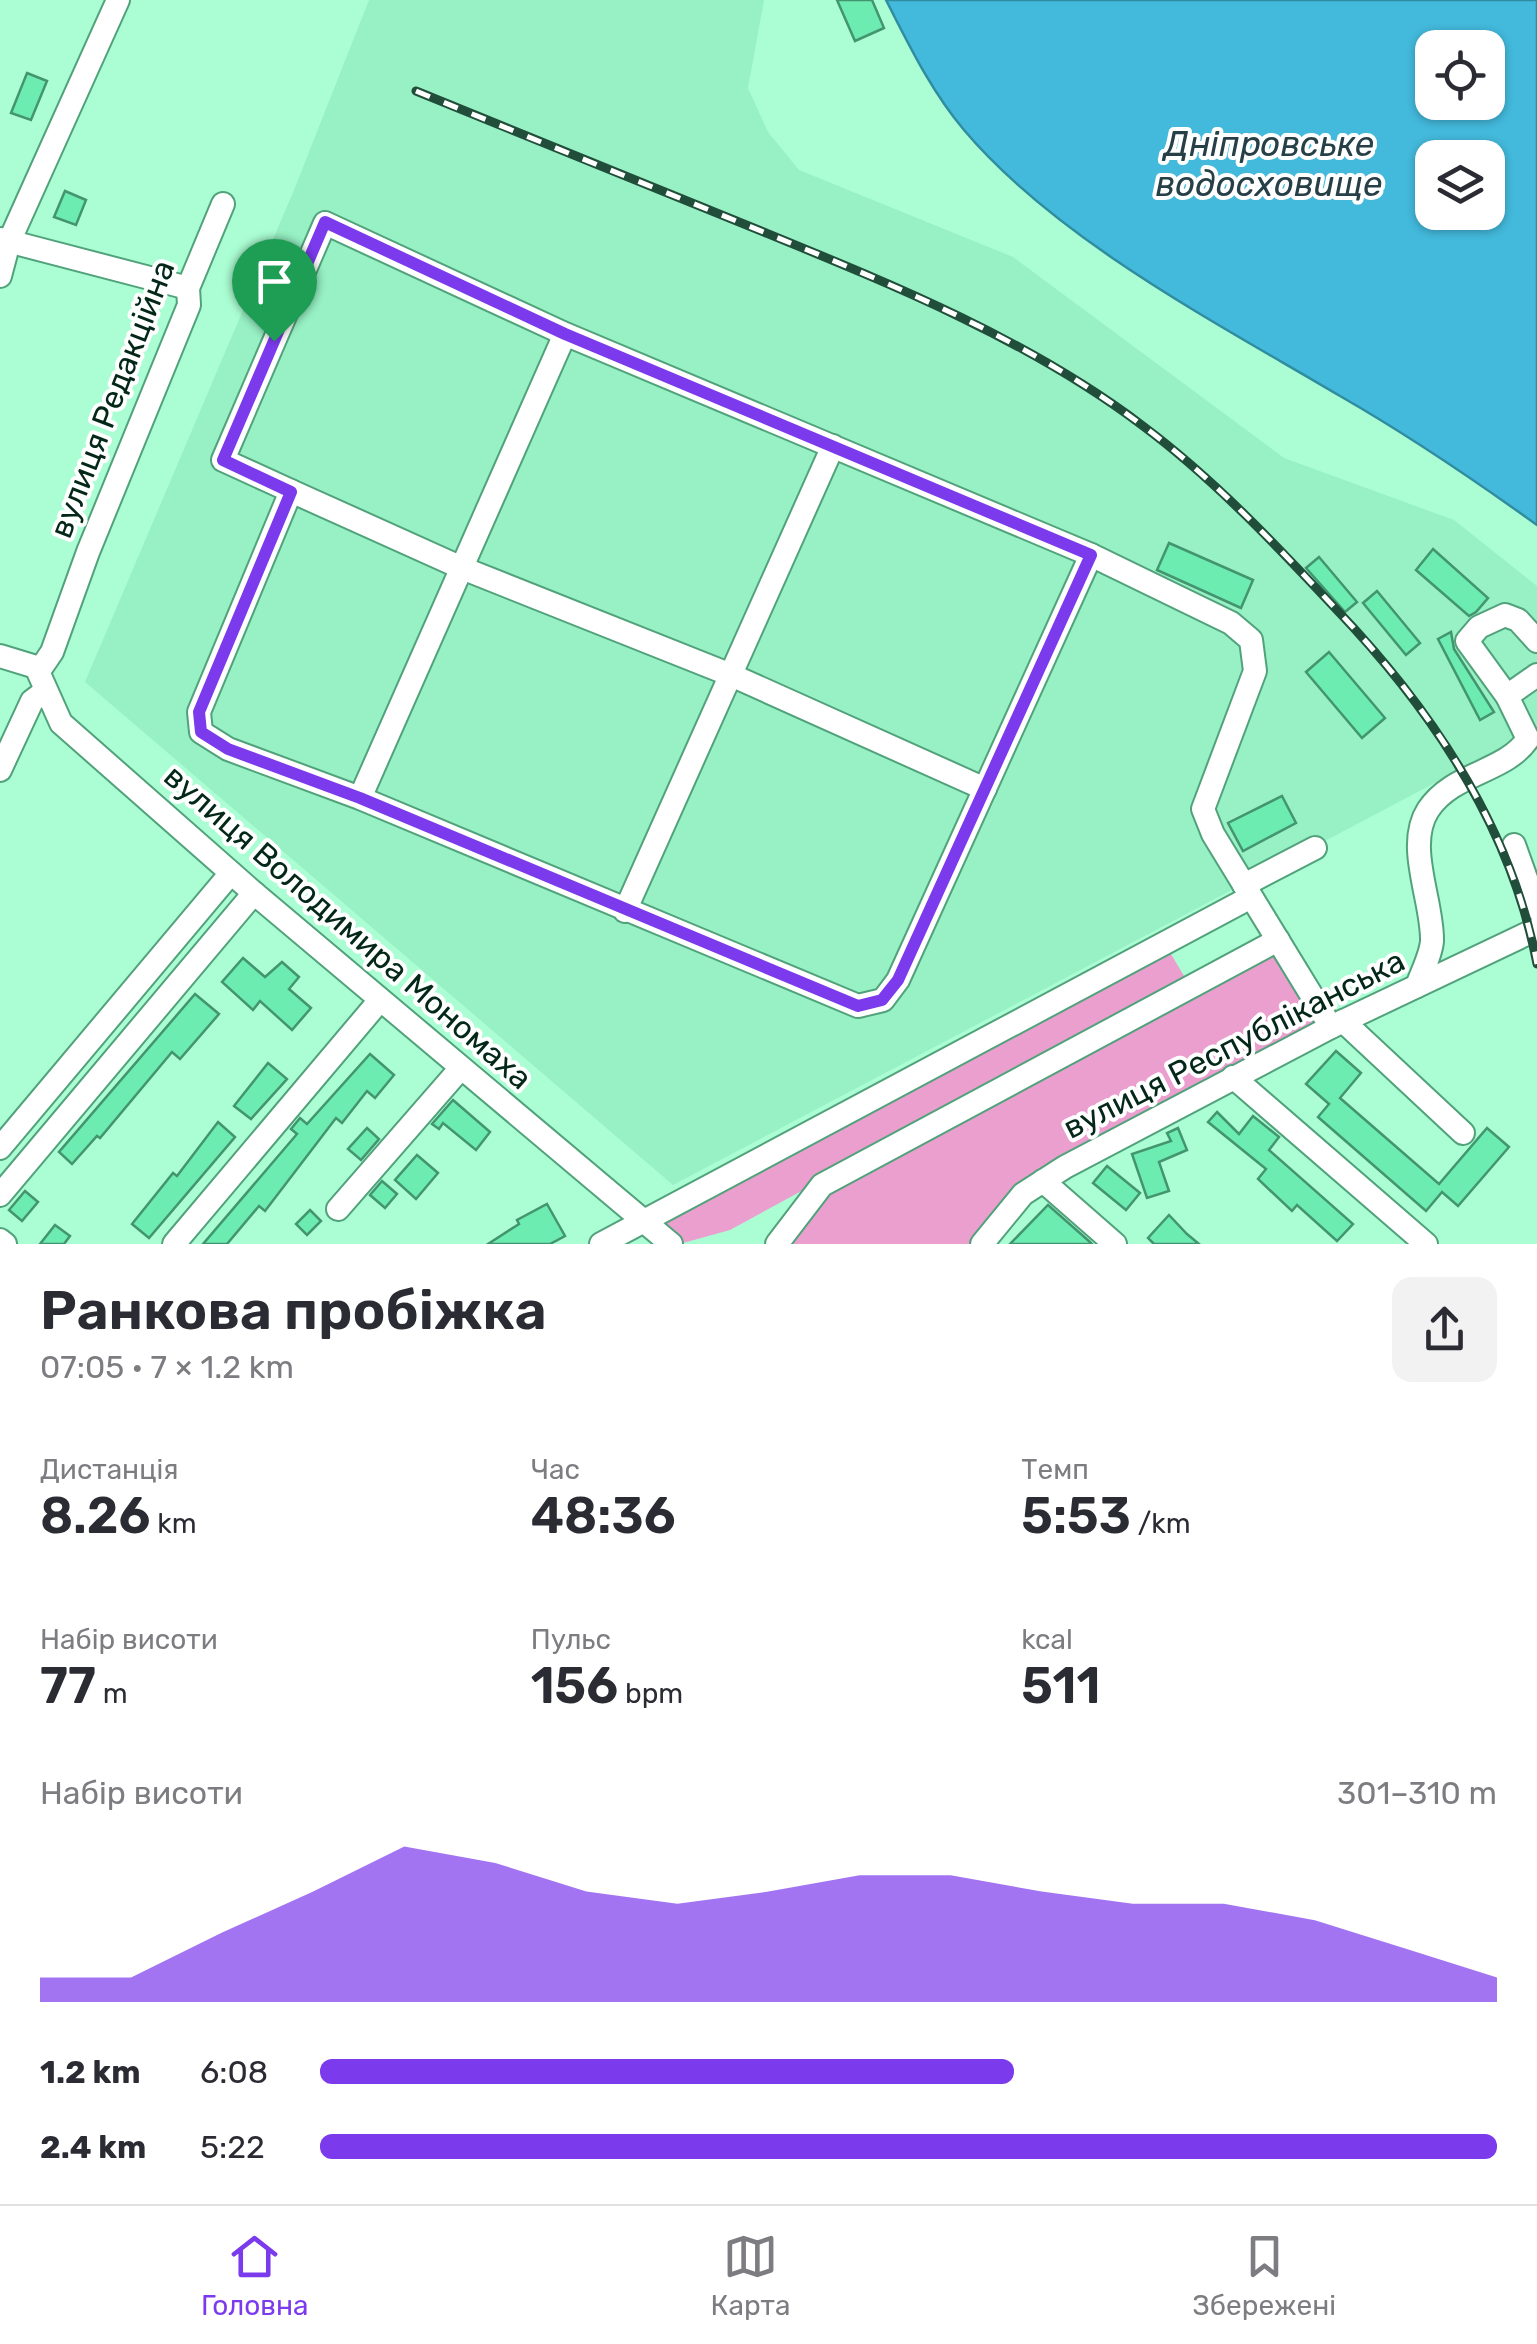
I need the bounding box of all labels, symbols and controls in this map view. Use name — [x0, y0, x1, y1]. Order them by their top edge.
map controls — [1415, 30, 1505, 230]
button: locate — [1415, 30, 1505, 120]
water label: Дніпровське водосховище — [1156, 123, 1382, 205]
button: layers — [1415, 140, 1505, 230]
pin — [232, 239, 317, 342]
icon: arrive — [247, 254, 302, 309]
street label: вулиця Редакційна — [42, 255, 182, 543]
street label: вулиця Володимира Мономаха — [156, 757, 540, 1097]
street label: вулиця Республіканська — [1057, 941, 1411, 1147]
button: share — [1392, 1277, 1497, 1382]
text: Ранкова пробіжка — [40, 1278, 547, 1343]
text: 07:05 · 7 × 1.2 km — [40, 1348, 294, 1386]
text: Дистанція — [40, 1453, 179, 1486]
text: Час — [531, 1453, 580, 1486]
text: Темп — [1021, 1453, 1089, 1486]
text: 8.26 — [40, 1486, 150, 1546]
text: 48:36 — [531, 1486, 676, 1546]
text: 5:53 — [1021, 1486, 1131, 1546]
text: km — [150, 1507, 197, 1540]
text: /km — [1131, 1507, 1191, 1540]
text: Набір висоти — [40, 1623, 218, 1656]
text: Пульс — [531, 1623, 611, 1656]
text: kcal — [1021, 1623, 1073, 1656]
text: 77 — [40, 1656, 96, 1716]
text: 156 — [531, 1656, 618, 1716]
text: 511 — [1021, 1656, 1100, 1716]
text: m — [96, 1677, 128, 1710]
text: bpm — [618, 1677, 683, 1710]
text: Набір висоти — [40, 1774, 243, 1812]
text: 301–310 m — [1337, 1774, 1497, 1812]
text: 1.2 km — [40, 2053, 141, 2091]
text: 6:08 — [200, 2053, 268, 2091]
text: 2.4 km — [40, 2128, 146, 2166]
text: 5:22 — [200, 2128, 265, 2166]
tab: Головна — [201, 2229, 309, 2322]
tab: Карта — [711, 2229, 790, 2322]
tab: Збережені — [1192, 2229, 1336, 2322]

